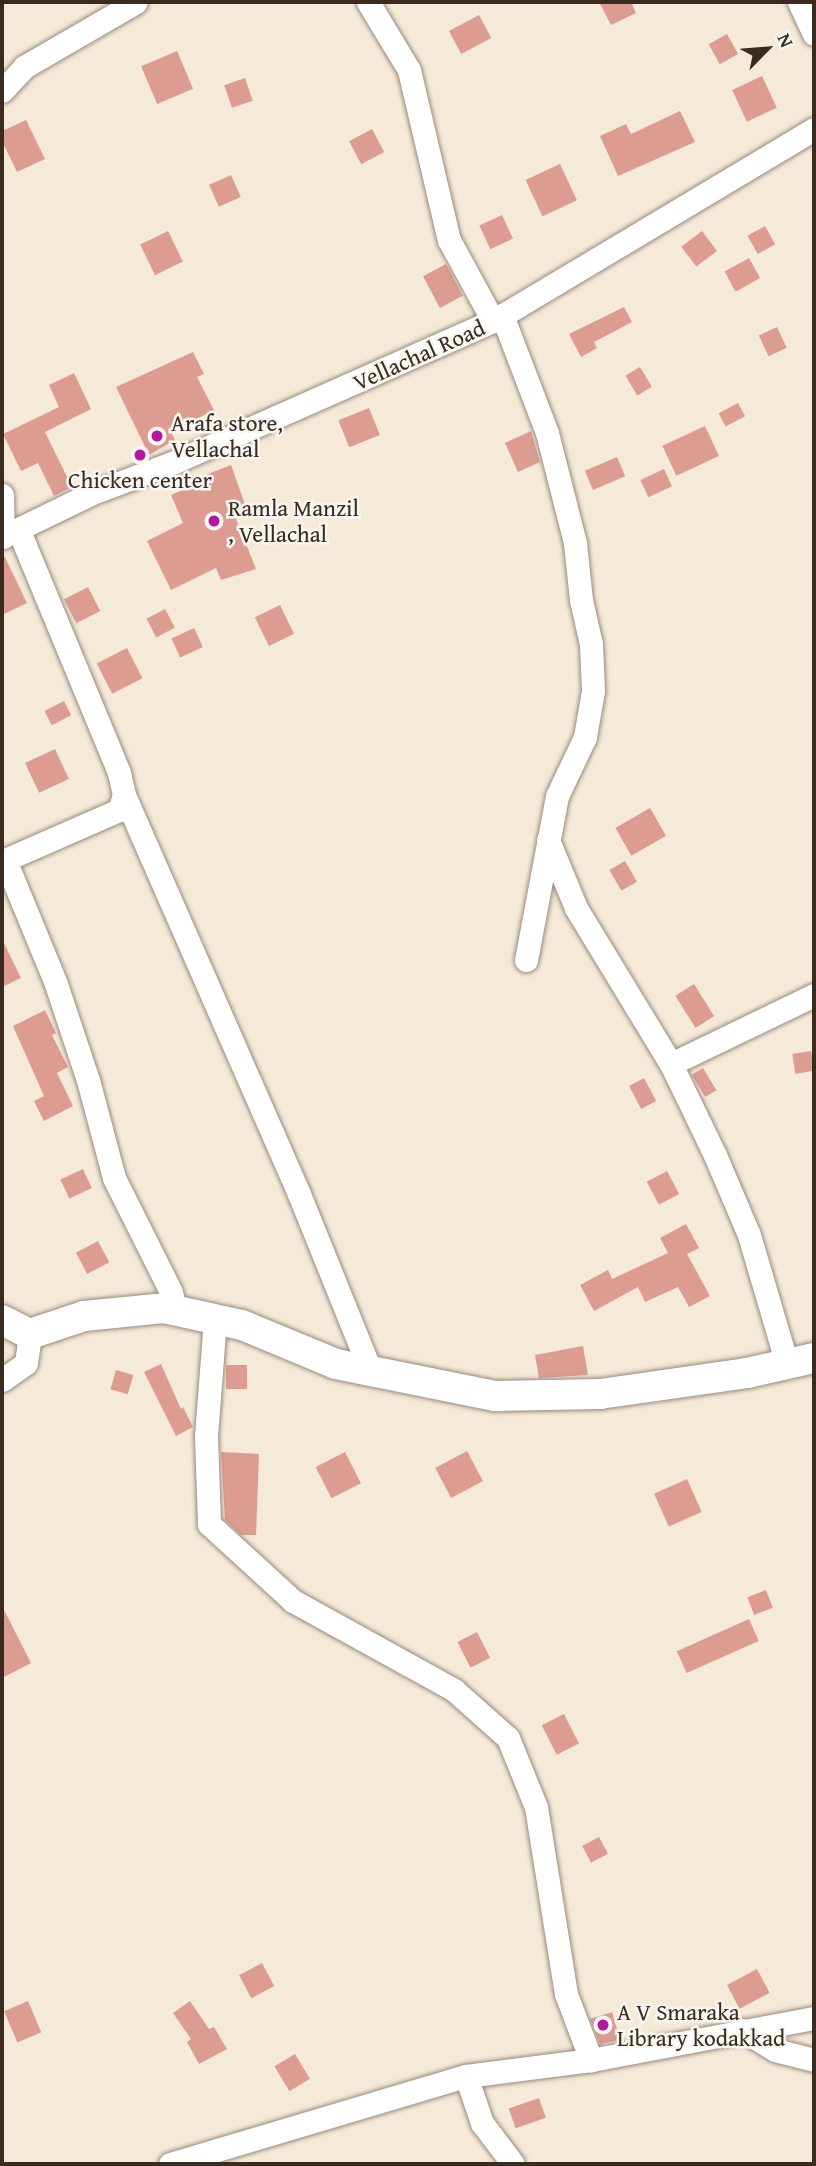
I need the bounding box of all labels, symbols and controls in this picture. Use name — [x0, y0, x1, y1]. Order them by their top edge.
north arrow — [732, 14, 802, 84]
text: N — [771, 28, 801, 52]
street label: Vellachal Road — [349, 314, 489, 396]
place label: Arafa store, Vellachal — [171, 409, 283, 463]
marker: Arafa store, Vellachal — [149, 428, 165, 444]
marker: Chicken center — [132, 447, 148, 463]
place label: Chicken center — [68, 466, 212, 494]
place label: Ramla Manzil , Vellachal — [228, 494, 359, 548]
marker: Ramla Manzil , Vellachal — [206, 513, 222, 529]
place label: A V Smaraka Library kodakkad — [617, 1998, 785, 2052]
marker: A V Smaraka Library kodakkad — [595, 2017, 611, 2033]

